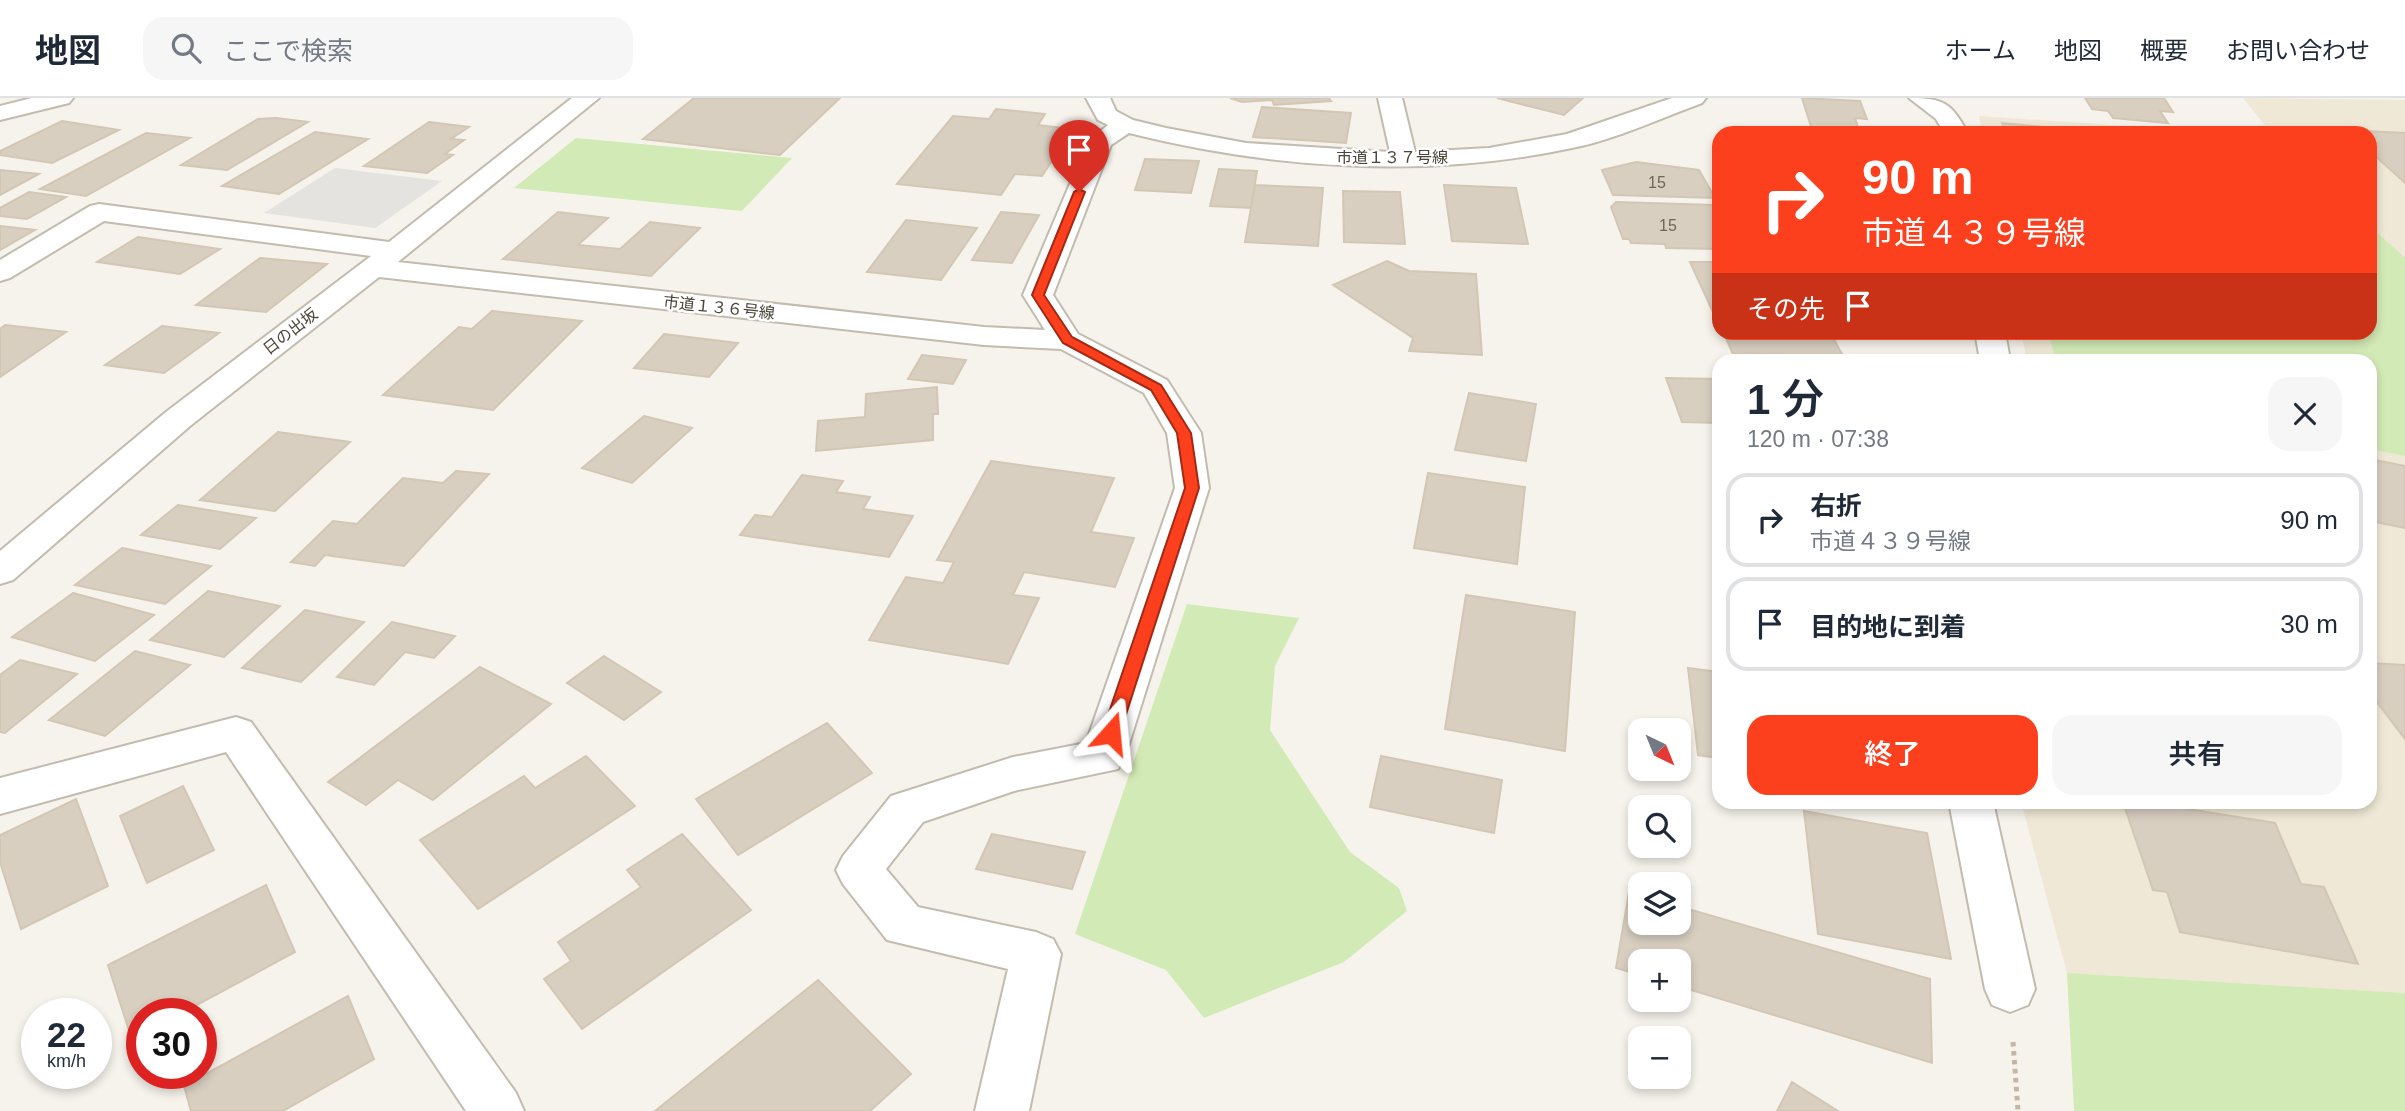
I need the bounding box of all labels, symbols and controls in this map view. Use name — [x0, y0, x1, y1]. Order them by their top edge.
search box — [143, 17, 633, 80]
icon: search — [167, 29, 205, 67]
text: 地図 — [35, 32, 101, 69]
text: ここで検索 — [223, 36, 353, 66]
text: ホーム — [1945, 37, 2016, 64]
text: 地図 — [2054, 37, 2102, 64]
text: 概要 — [2140, 37, 2188, 64]
text: お問い合わせ — [2226, 37, 2370, 64]
pin — [1049, 120, 1109, 192]
icon: arrive — [1060, 131, 1098, 169]
street label: 市道１３７号線 — [1336, 149, 1448, 166]
text: 90 m — [1862, 150, 1974, 204]
icon: right — [1747, 154, 1838, 245]
house number: 15 — [1648, 174, 1666, 191]
text: 市道４３９号線 — [1862, 215, 2086, 251]
house number: 15 — [1659, 217, 1677, 234]
icon: arrive — [1839, 287, 1877, 325]
street label: 市道１３６号線 — [662, 293, 776, 322]
text: その先 — [1747, 294, 1825, 324]
street label: 日の出坂 — [260, 305, 321, 358]
text: 1 分 — [1747, 376, 1824, 423]
button: close — [2268, 377, 2342, 451]
text: 120 m · 07:38 — [1747, 426, 1889, 452]
text: 右折 — [1810, 491, 1862, 521]
icon: right — [1751, 501, 1789, 539]
text: 90 m — [2280, 505, 2338, 535]
text: 市道４３９号線 — [1810, 528, 1971, 554]
icon: arrive — [1751, 605, 1789, 643]
text: 30 m — [2280, 609, 2338, 639]
text: 目的地に到着 — [1810, 612, 1966, 642]
position arrow — [1074, 696, 1148, 770]
button: 終了 — [1747, 715, 2038, 795]
button: 共有 — [2052, 715, 2342, 795]
north arrow — [1628, 718, 1690, 780]
map controls — [1628, 718, 1691, 1089]
button: search — [1628, 795, 1691, 858]
button: layers — [1628, 872, 1691, 935]
button: + — [1628, 949, 1691, 1012]
speed limit sign: 30 — [126, 998, 217, 1089]
text: 22 — [47, 1015, 86, 1054]
button: − — [1628, 1026, 1691, 1089]
text: km/h — [47, 1051, 86, 1071]

